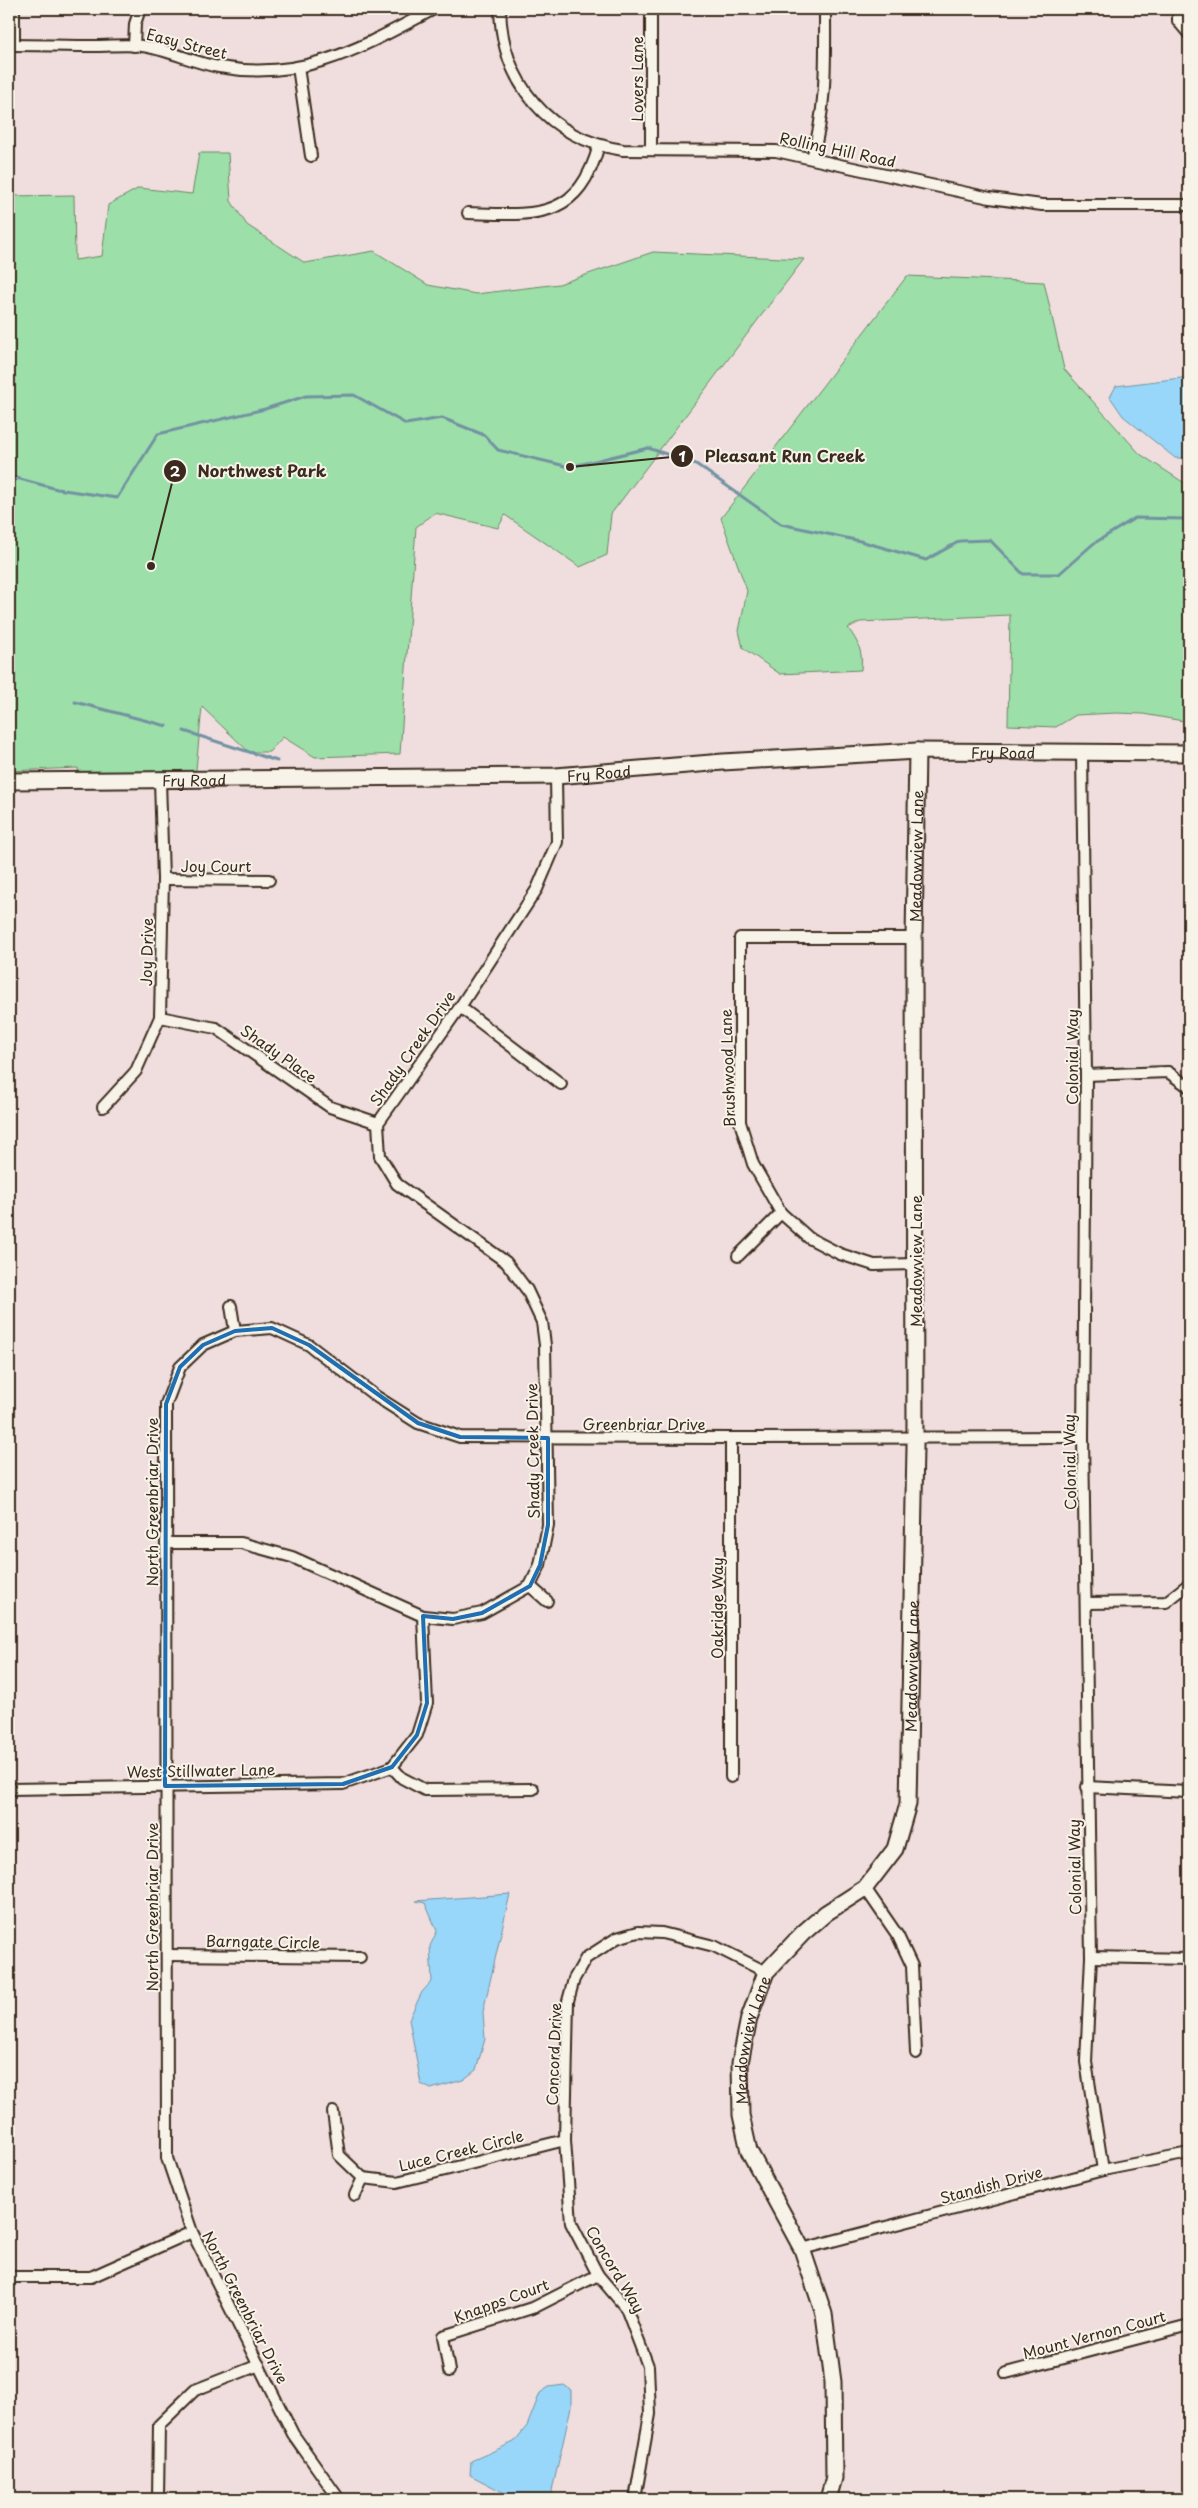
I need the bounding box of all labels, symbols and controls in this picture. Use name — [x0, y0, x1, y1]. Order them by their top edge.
street label: Easy Street — [144, 22, 230, 64]
street label: Lovers Lane — [625, 36, 648, 122]
street label: Rolling Hill Road — [778, 125, 898, 173]
callout: Pleasant Run Creek — [669, 441, 876, 472]
text: Pleasant Run Creek — [705, 443, 865, 467]
text: 1 — [678, 444, 686, 467]
callout: Northwest Park — [163, 456, 337, 487]
text: Northwest Park — [198, 458, 327, 482]
text: 2 — [170, 459, 181, 482]
street label: Fry Road — [971, 740, 1035, 763]
street label: Fry Road — [566, 758, 632, 787]
street label: Fry Road — [162, 768, 226, 791]
street label: Meadowview Lane — [903, 790, 928, 922]
street label: Joy Court — [181, 854, 251, 877]
street label: Joy Drive — [134, 918, 158, 986]
street label: Shady Creek Drive — [364, 986, 460, 1110]
street label: Brushwood Lane — [713, 1008, 741, 1128]
street label: Colonial Way — [1060, 1009, 1083, 1105]
street label: Shady Place — [236, 1018, 322, 1088]
street label: Meadowview Lane — [904, 1195, 927, 1327]
street label: Shady Creek Drive — [519, 1383, 545, 1519]
street label: Greenbriar Drive — [582, 1412, 706, 1435]
street label: Colonial Way — [1057, 1414, 1081, 1510]
street label: North Greenbriar Drive — [140, 1417, 163, 1586]
street label: Oakridge Way — [705, 1557, 728, 1659]
street label: Meadowview Lane — [898, 1600, 924, 1732]
street label: West Stillwater Lane — [126, 1757, 276, 1783]
street label: Colonial Way — [1062, 1819, 1086, 1915]
street label: North Greenbriar Drive — [140, 1822, 163, 1991]
street label: Barngate Circle — [205, 1929, 321, 1953]
street label: Meadowview Lane — [728, 1972, 775, 2105]
street label: Concord Drive — [540, 2002, 566, 2106]
street label: Luce Creek Circle — [396, 2123, 526, 2177]
street label: Standish Drive — [937, 2159, 1045, 2209]
street label: Concord Way — [581, 2221, 651, 2317]
street label: North Greenbriar Drive — [197, 2227, 295, 2388]
street label: Knapps Court — [450, 2272, 552, 2328]
street label: Mount Vernon Court — [1020, 2304, 1168, 2364]

